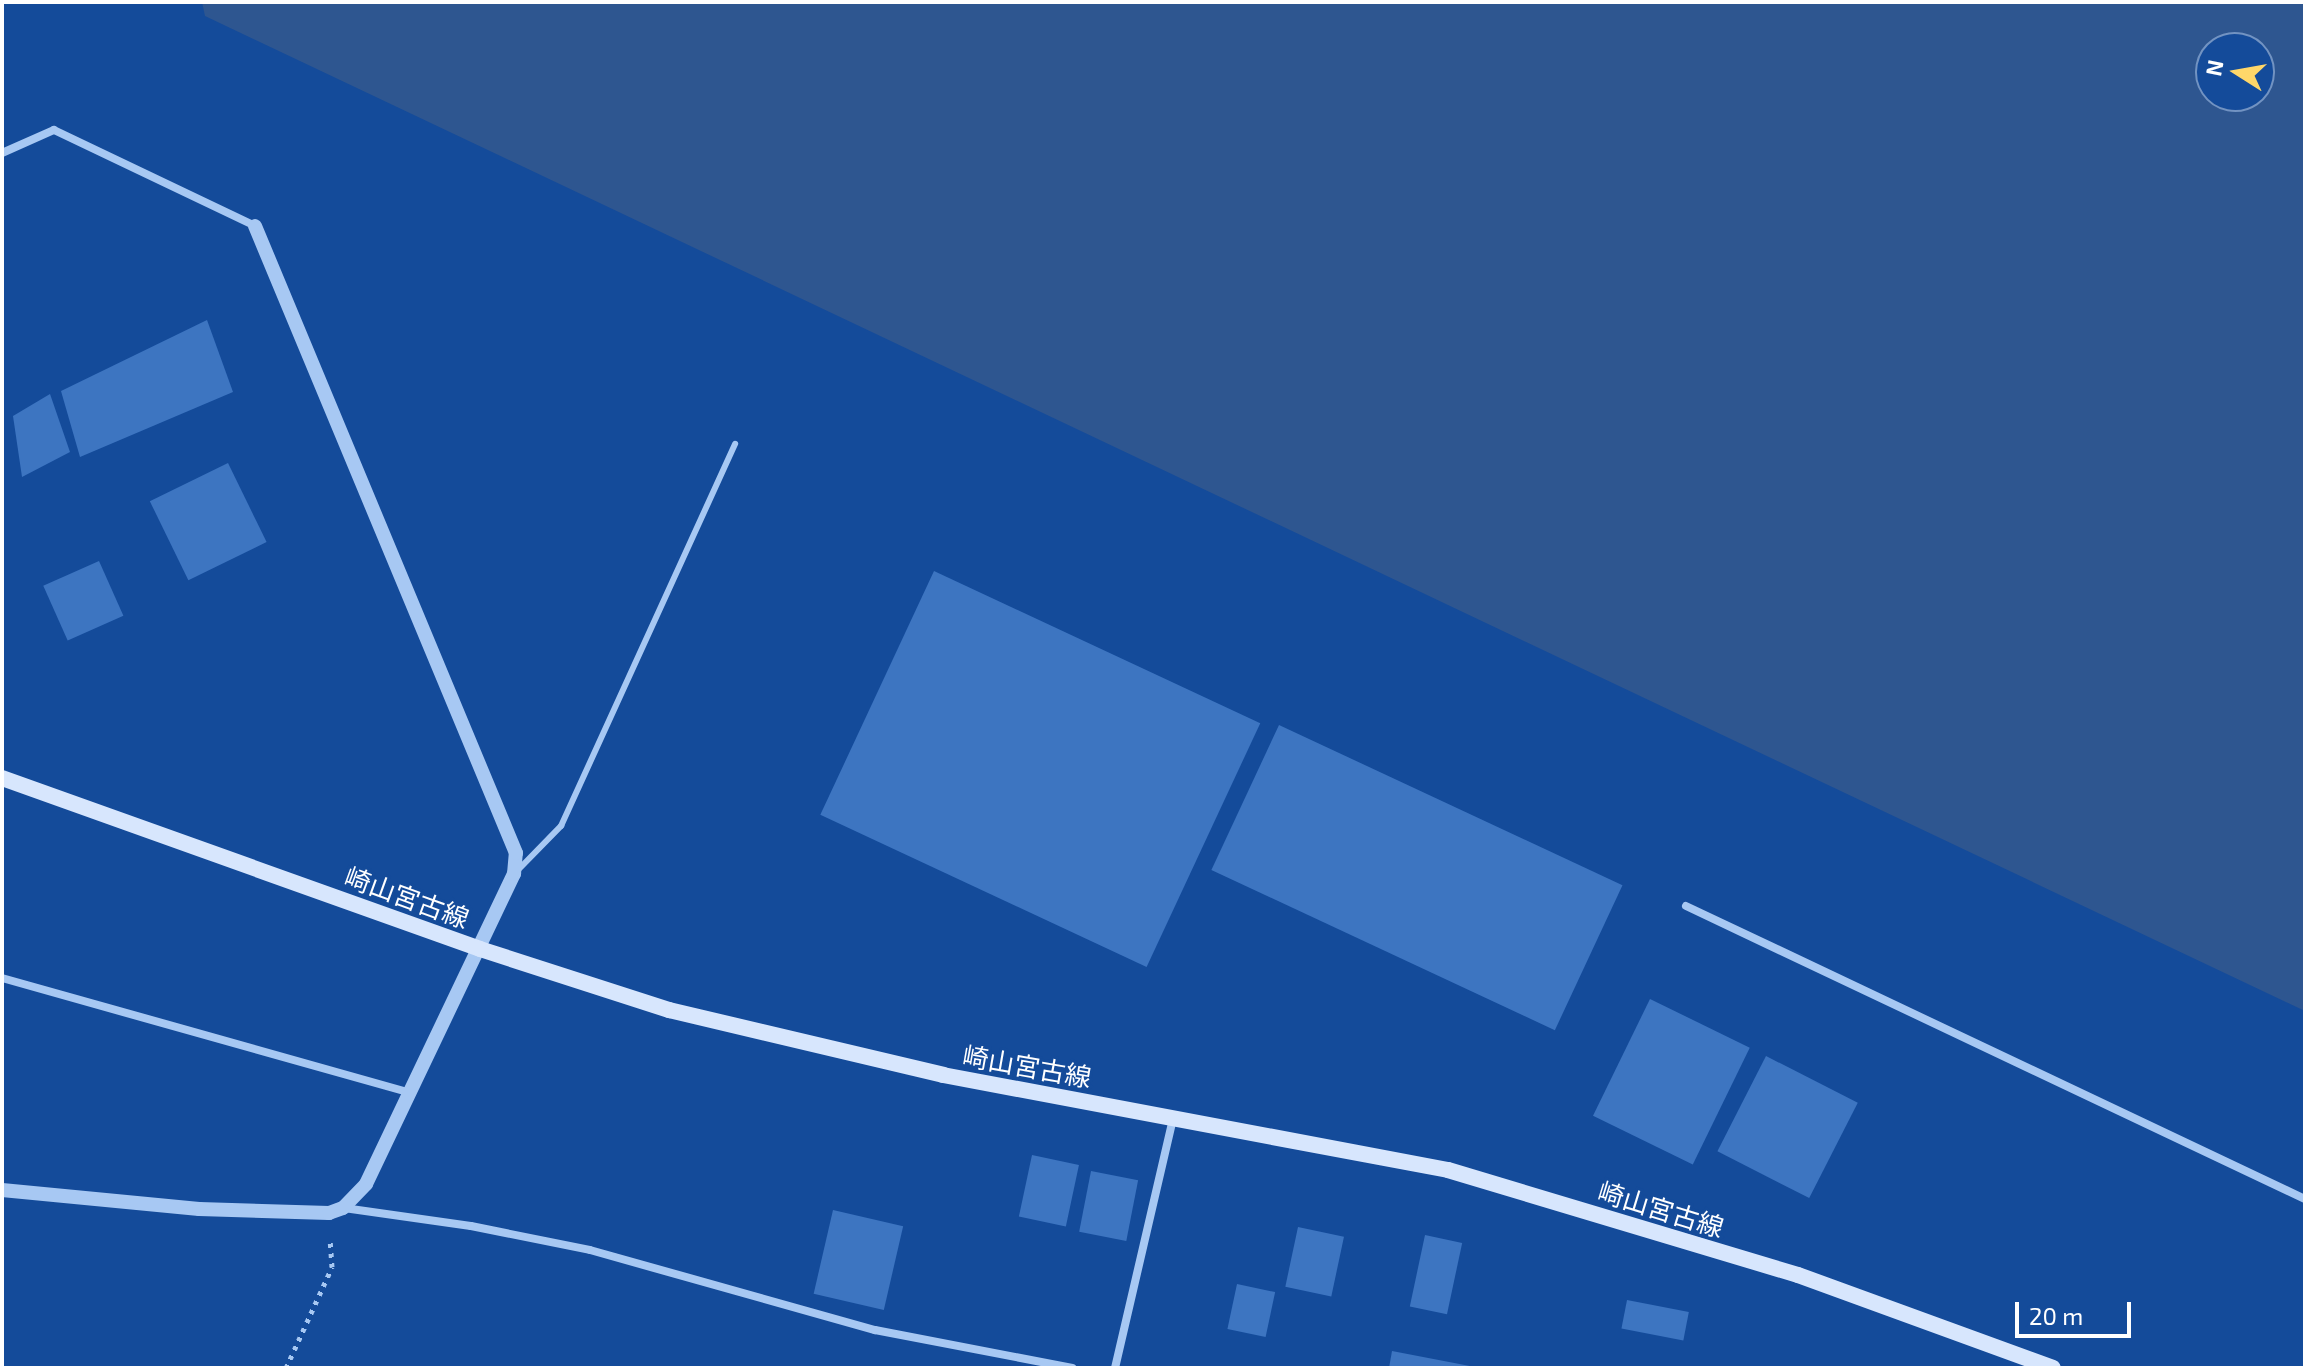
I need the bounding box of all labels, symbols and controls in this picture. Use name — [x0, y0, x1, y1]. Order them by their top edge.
north arrow — [2195, 32, 2275, 112]
text: N — [2199, 58, 2228, 78]
street label: 崎山宮古線 — [341, 860, 473, 934]
street label: 崎山宮古線 — [960, 1039, 1094, 1093]
street label: 崎山宮古線 — [1594, 1175, 1728, 1243]
scale bar — [2019, 1286, 2135, 1336]
text: 20 m — [2029, 1301, 2083, 1330]

